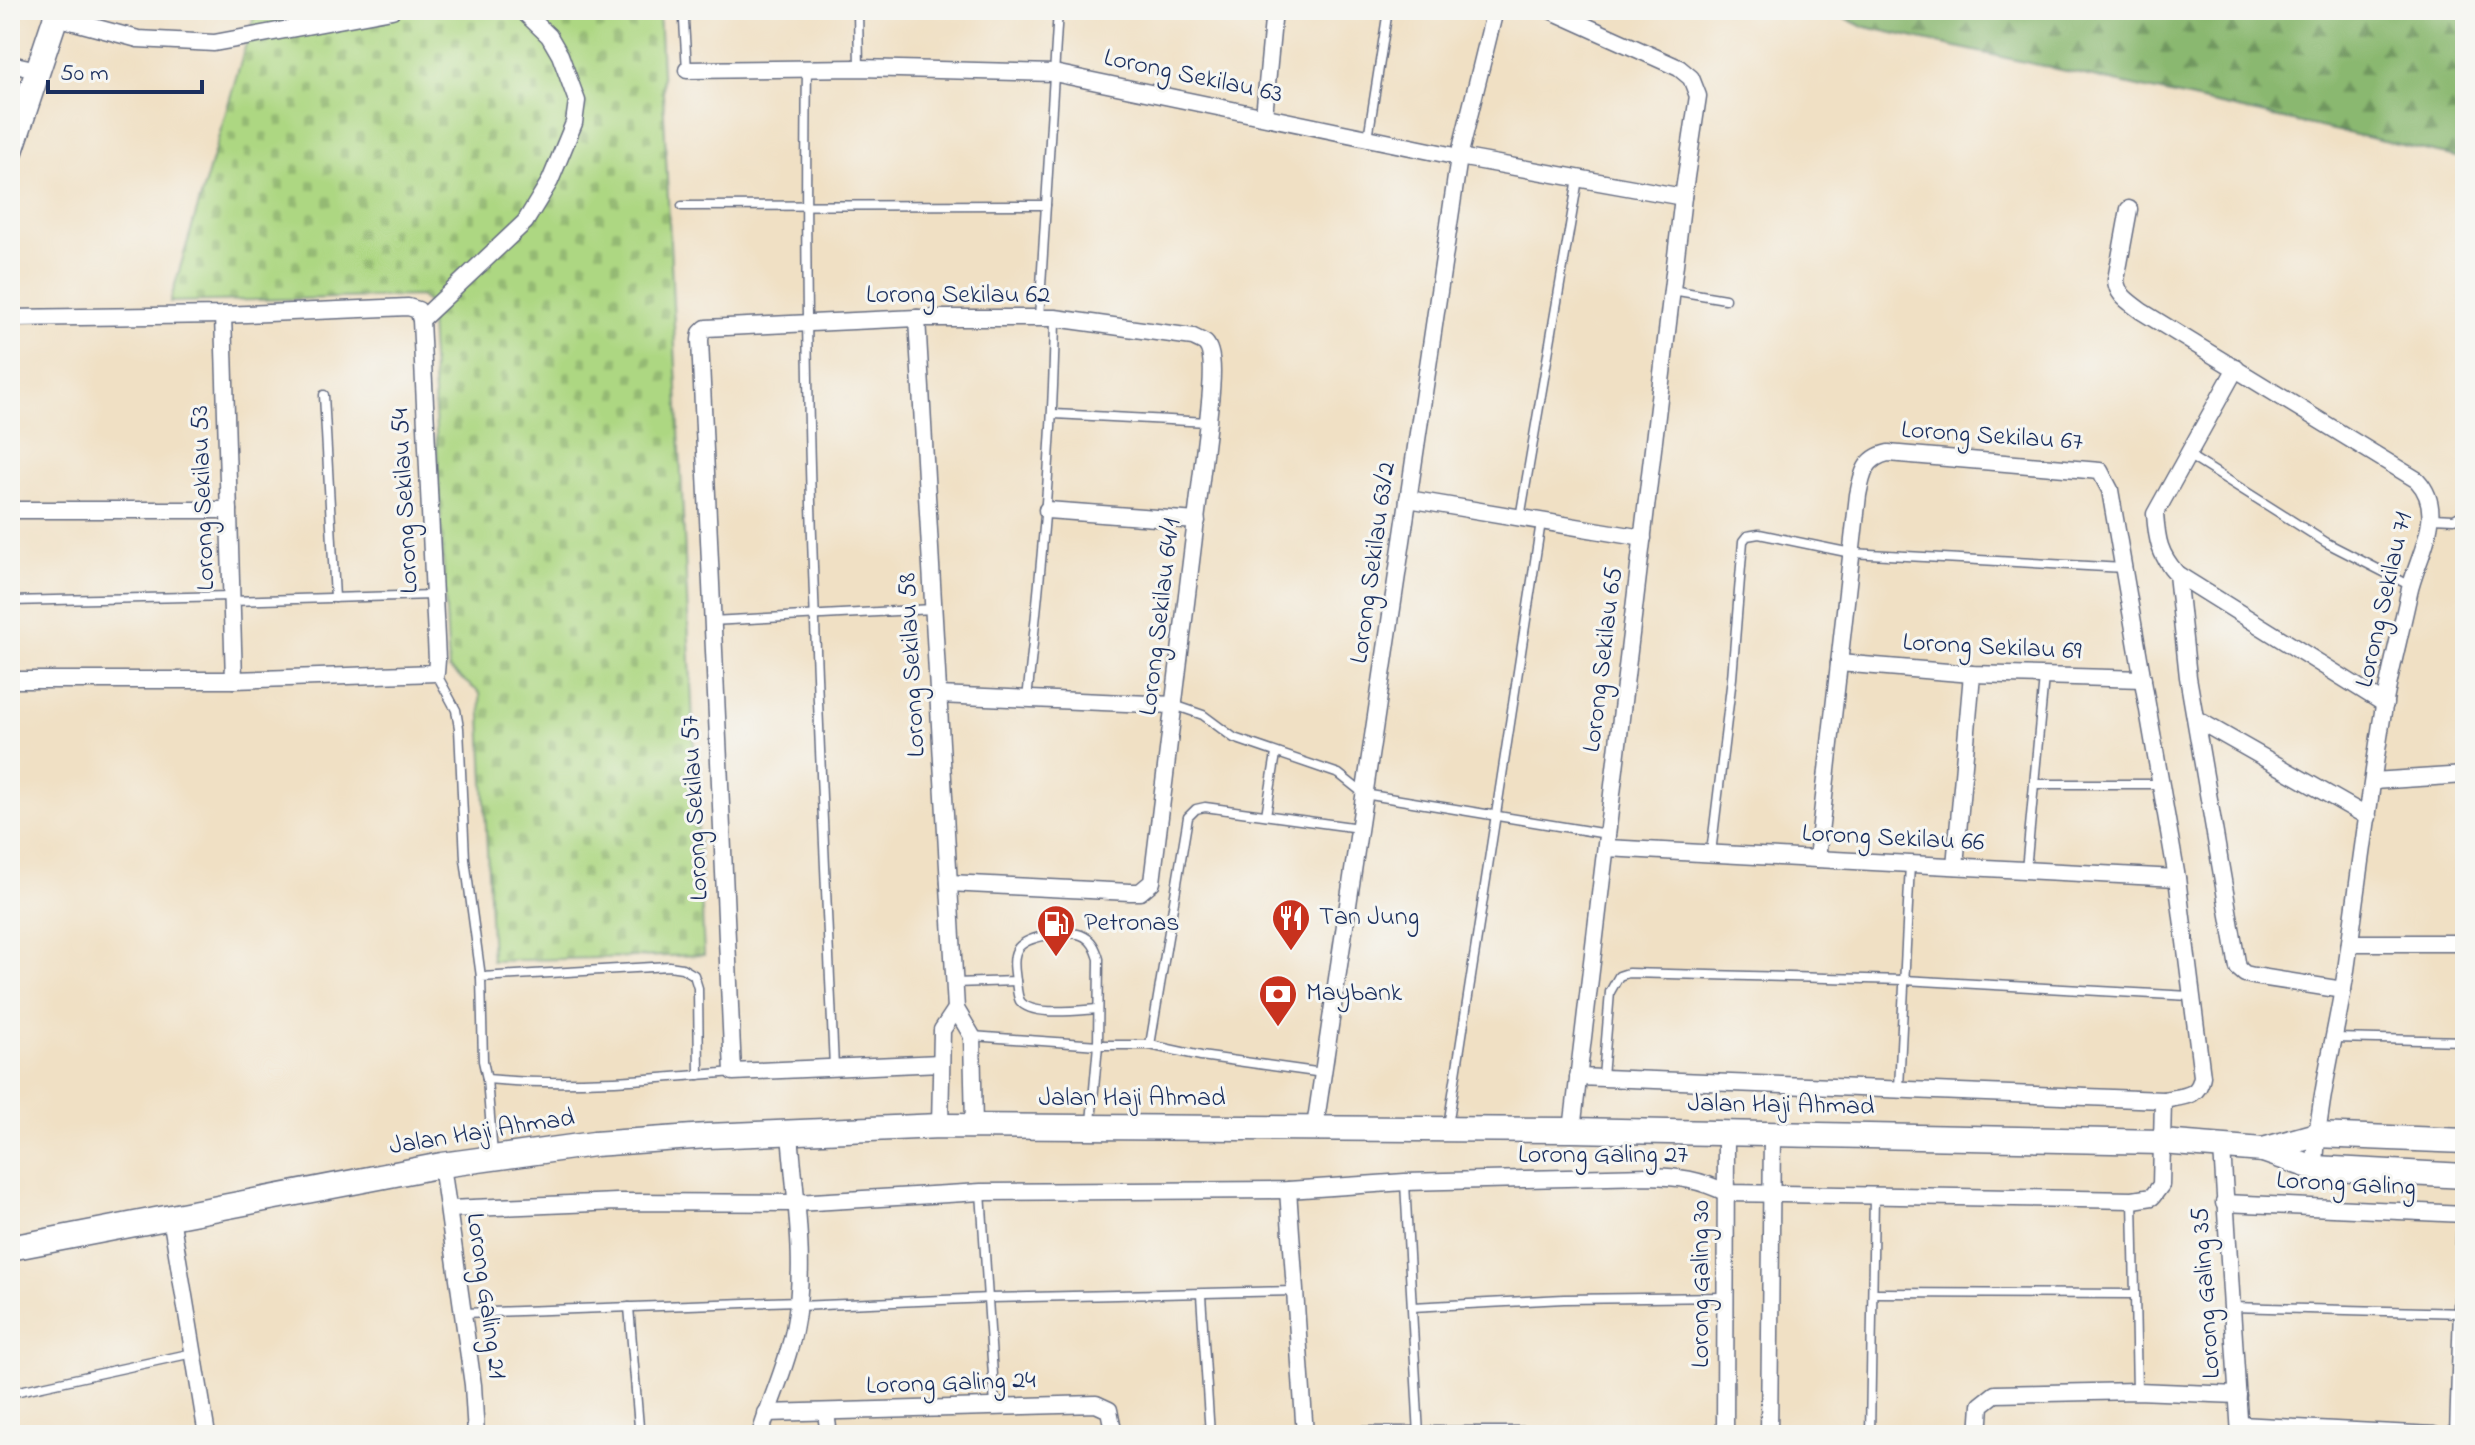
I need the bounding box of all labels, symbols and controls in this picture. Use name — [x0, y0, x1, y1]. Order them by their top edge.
street label: Lorong Sekilau 63 — [1100, 39, 1286, 115]
scale bar — [48, 44, 202, 94]
text: 50 m — [60, 57, 109, 92]
street label: Lorong Sekilau 62 — [866, 277, 1050, 315]
street label: Lorong Sekilau 53 — [182, 405, 226, 591]
street label: Lorong Sekilau 54 — [382, 407, 430, 595]
street label: Lorong Sekilau 67 — [1900, 412, 2084, 462]
street label: Lorong Sekilau 63/2 — [1341, 460, 1407, 666]
street label: Lorong Sekilau 71 — [2346, 509, 2424, 691]
street label: Lorong Sekilau 64/1 — [1130, 516, 1192, 718]
street label: Lorong Sekilau 65 — [1574, 565, 1634, 755]
street label: Lorong Sekilau 58 — [889, 572, 937, 758]
street label: Lorong Sekilau 69 — [1902, 624, 2083, 672]
street label: Lorong Sekilau 57 — [672, 714, 720, 902]
street label: Lorong Sekilau 66 — [1801, 815, 1985, 863]
restaurant icon: Tan Jung — [1270, 897, 1312, 952]
place label: Tan Jung — [1319, 899, 1419, 937]
fuel station icon: Petronas — [1035, 903, 1077, 958]
place label: Petronas — [1084, 905, 1180, 943]
bank icon: Maybank — [1257, 973, 1299, 1028]
place label: Maybank — [1306, 975, 1403, 1013]
street label: Jalan Haji Ahmad — [1038, 1080, 1226, 1118]
street label: Jalan Haji Ahmad — [1687, 1085, 1875, 1127]
street label: Jalan Haji Ahmad — [387, 1100, 578, 1166]
street label: Lorong Galing 27 — [1518, 1137, 1688, 1175]
street label: Lorong Galing — [2275, 1162, 2417, 1208]
street label: Lorong Galing 30 — [1683, 1200, 1721, 1368]
street label: Lorong Galing 35 — [2182, 1206, 2232, 1380]
street label: Lorong Galing 21 — [455, 1210, 515, 1382]
street label: Lorong Galing 24 — [865, 1362, 1037, 1406]

